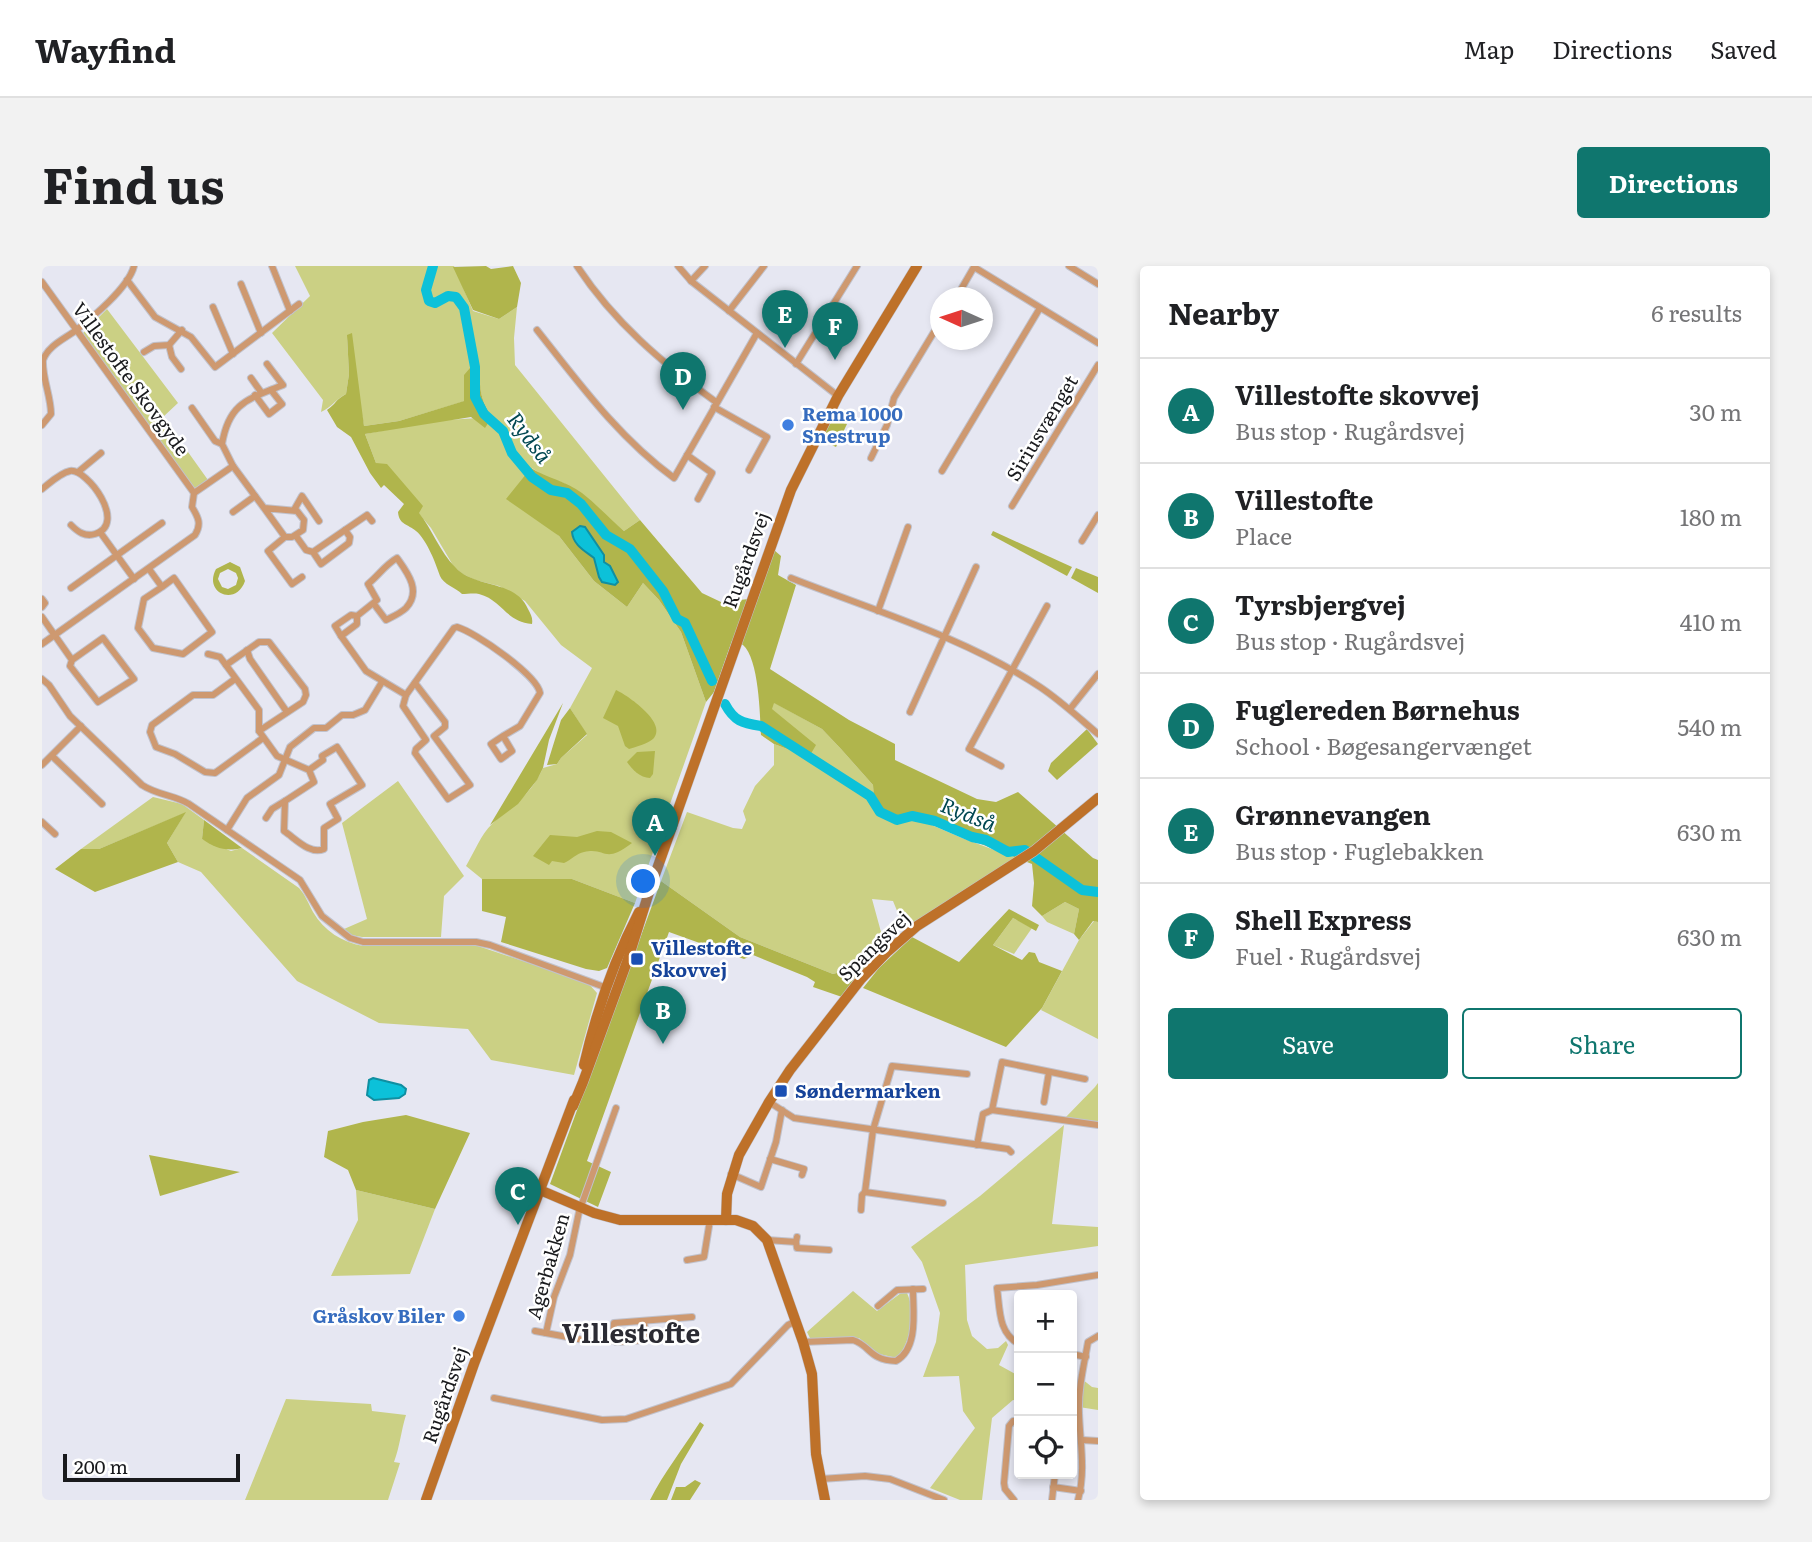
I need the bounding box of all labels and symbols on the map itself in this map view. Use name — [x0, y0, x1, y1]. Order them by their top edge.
north arrow — [930, 287, 993, 350]
pin: E — [762, 290, 808, 348]
street label: Villestofte Skovgyde — [66, 296, 197, 461]
pin: F — [812, 302, 858, 360]
pin: D — [660, 352, 706, 410]
street label: Siriusvænget — [998, 369, 1084, 486]
place label: Rema 1000 Snestrup — [802, 399, 903, 449]
water label: Rydså — [501, 404, 561, 469]
marker: Rema 1000 Snestrup — [780, 417, 796, 433]
street label: Rugårdsvej — [715, 508, 775, 612]
water label: Rydså — [936, 788, 1001, 838]
pin: A — [632, 798, 678, 856]
your location — [626, 864, 660, 898]
street label: Spangsvej — [831, 904, 916, 987]
place label: Villestofte Skovvej — [651, 933, 752, 983]
marker: Villestofte Skovvej — [629, 951, 645, 967]
pin: B — [640, 986, 686, 1044]
place label: Søndermarken — [795, 1076, 941, 1104]
marker: Søndermarken — [773, 1083, 789, 1099]
pin: C — [495, 1167, 541, 1225]
street label: Agerbakken — [518, 1209, 576, 1322]
place label: Gråskov Biler — [312, 1301, 446, 1329]
marker: Gråskov Biler — [451, 1308, 467, 1324]
district label: Villestofte — [562, 1312, 700, 1351]
street label: Rugårdsvej — [414, 1342, 474, 1447]
scale bar — [63, 1451, 240, 1483]

